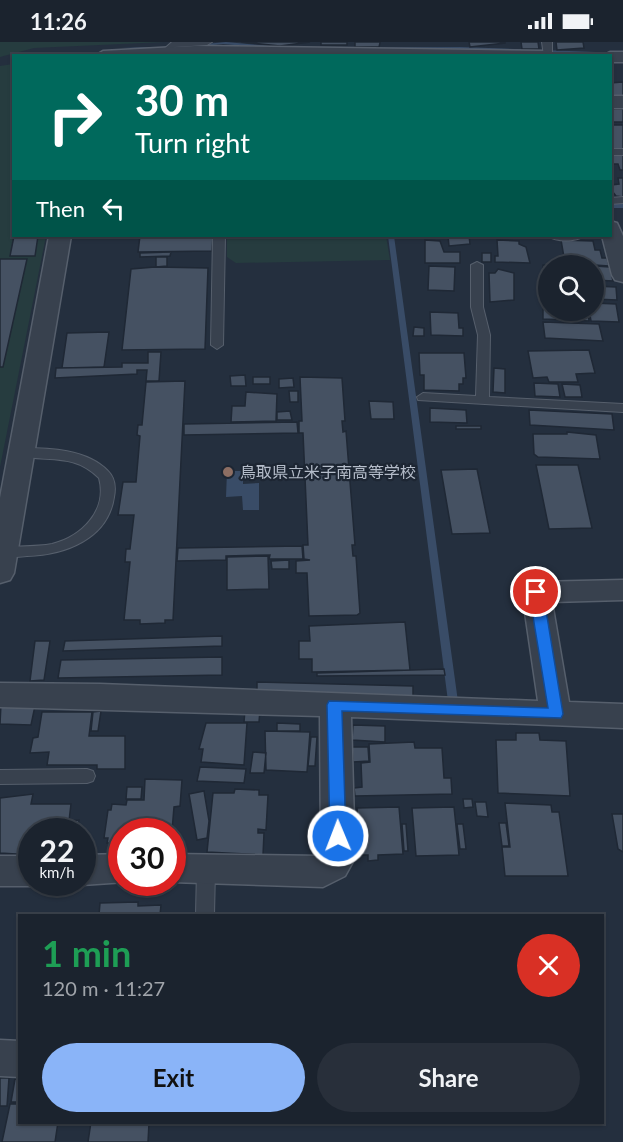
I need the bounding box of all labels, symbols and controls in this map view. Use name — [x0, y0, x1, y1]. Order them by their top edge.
text: 11:26 — [30, 8, 87, 35]
text: 30 m — [135, 75, 229, 125]
icon: right — [36, 78, 114, 156]
text: Turn right — [135, 126, 250, 159]
icon: left — [97, 192, 130, 225]
text: Then — [36, 195, 85, 222]
map controls — [538, 255, 604, 321]
button: search — [538, 255, 604, 321]
place label: 鳥取県立米子南高等学校 — [240, 462, 416, 481]
marker: 鳥取県立米子南高等学校 — [221, 465, 235, 479]
pin — [510, 566, 561, 617]
icon: arrive — [519, 575, 552, 608]
position arrow — [306, 804, 370, 868]
speed limit sign: 30 — [108, 818, 186, 896]
text: 22 — [40, 832, 74, 868]
text: km/h — [39, 863, 75, 881]
text: 1 min — [42, 931, 131, 975]
button: close — [517, 934, 580, 997]
text: 120 m · 11:27 — [42, 976, 165, 1000]
button: Exit — [42, 1043, 305, 1112]
button: Share — [317, 1043, 580, 1112]

